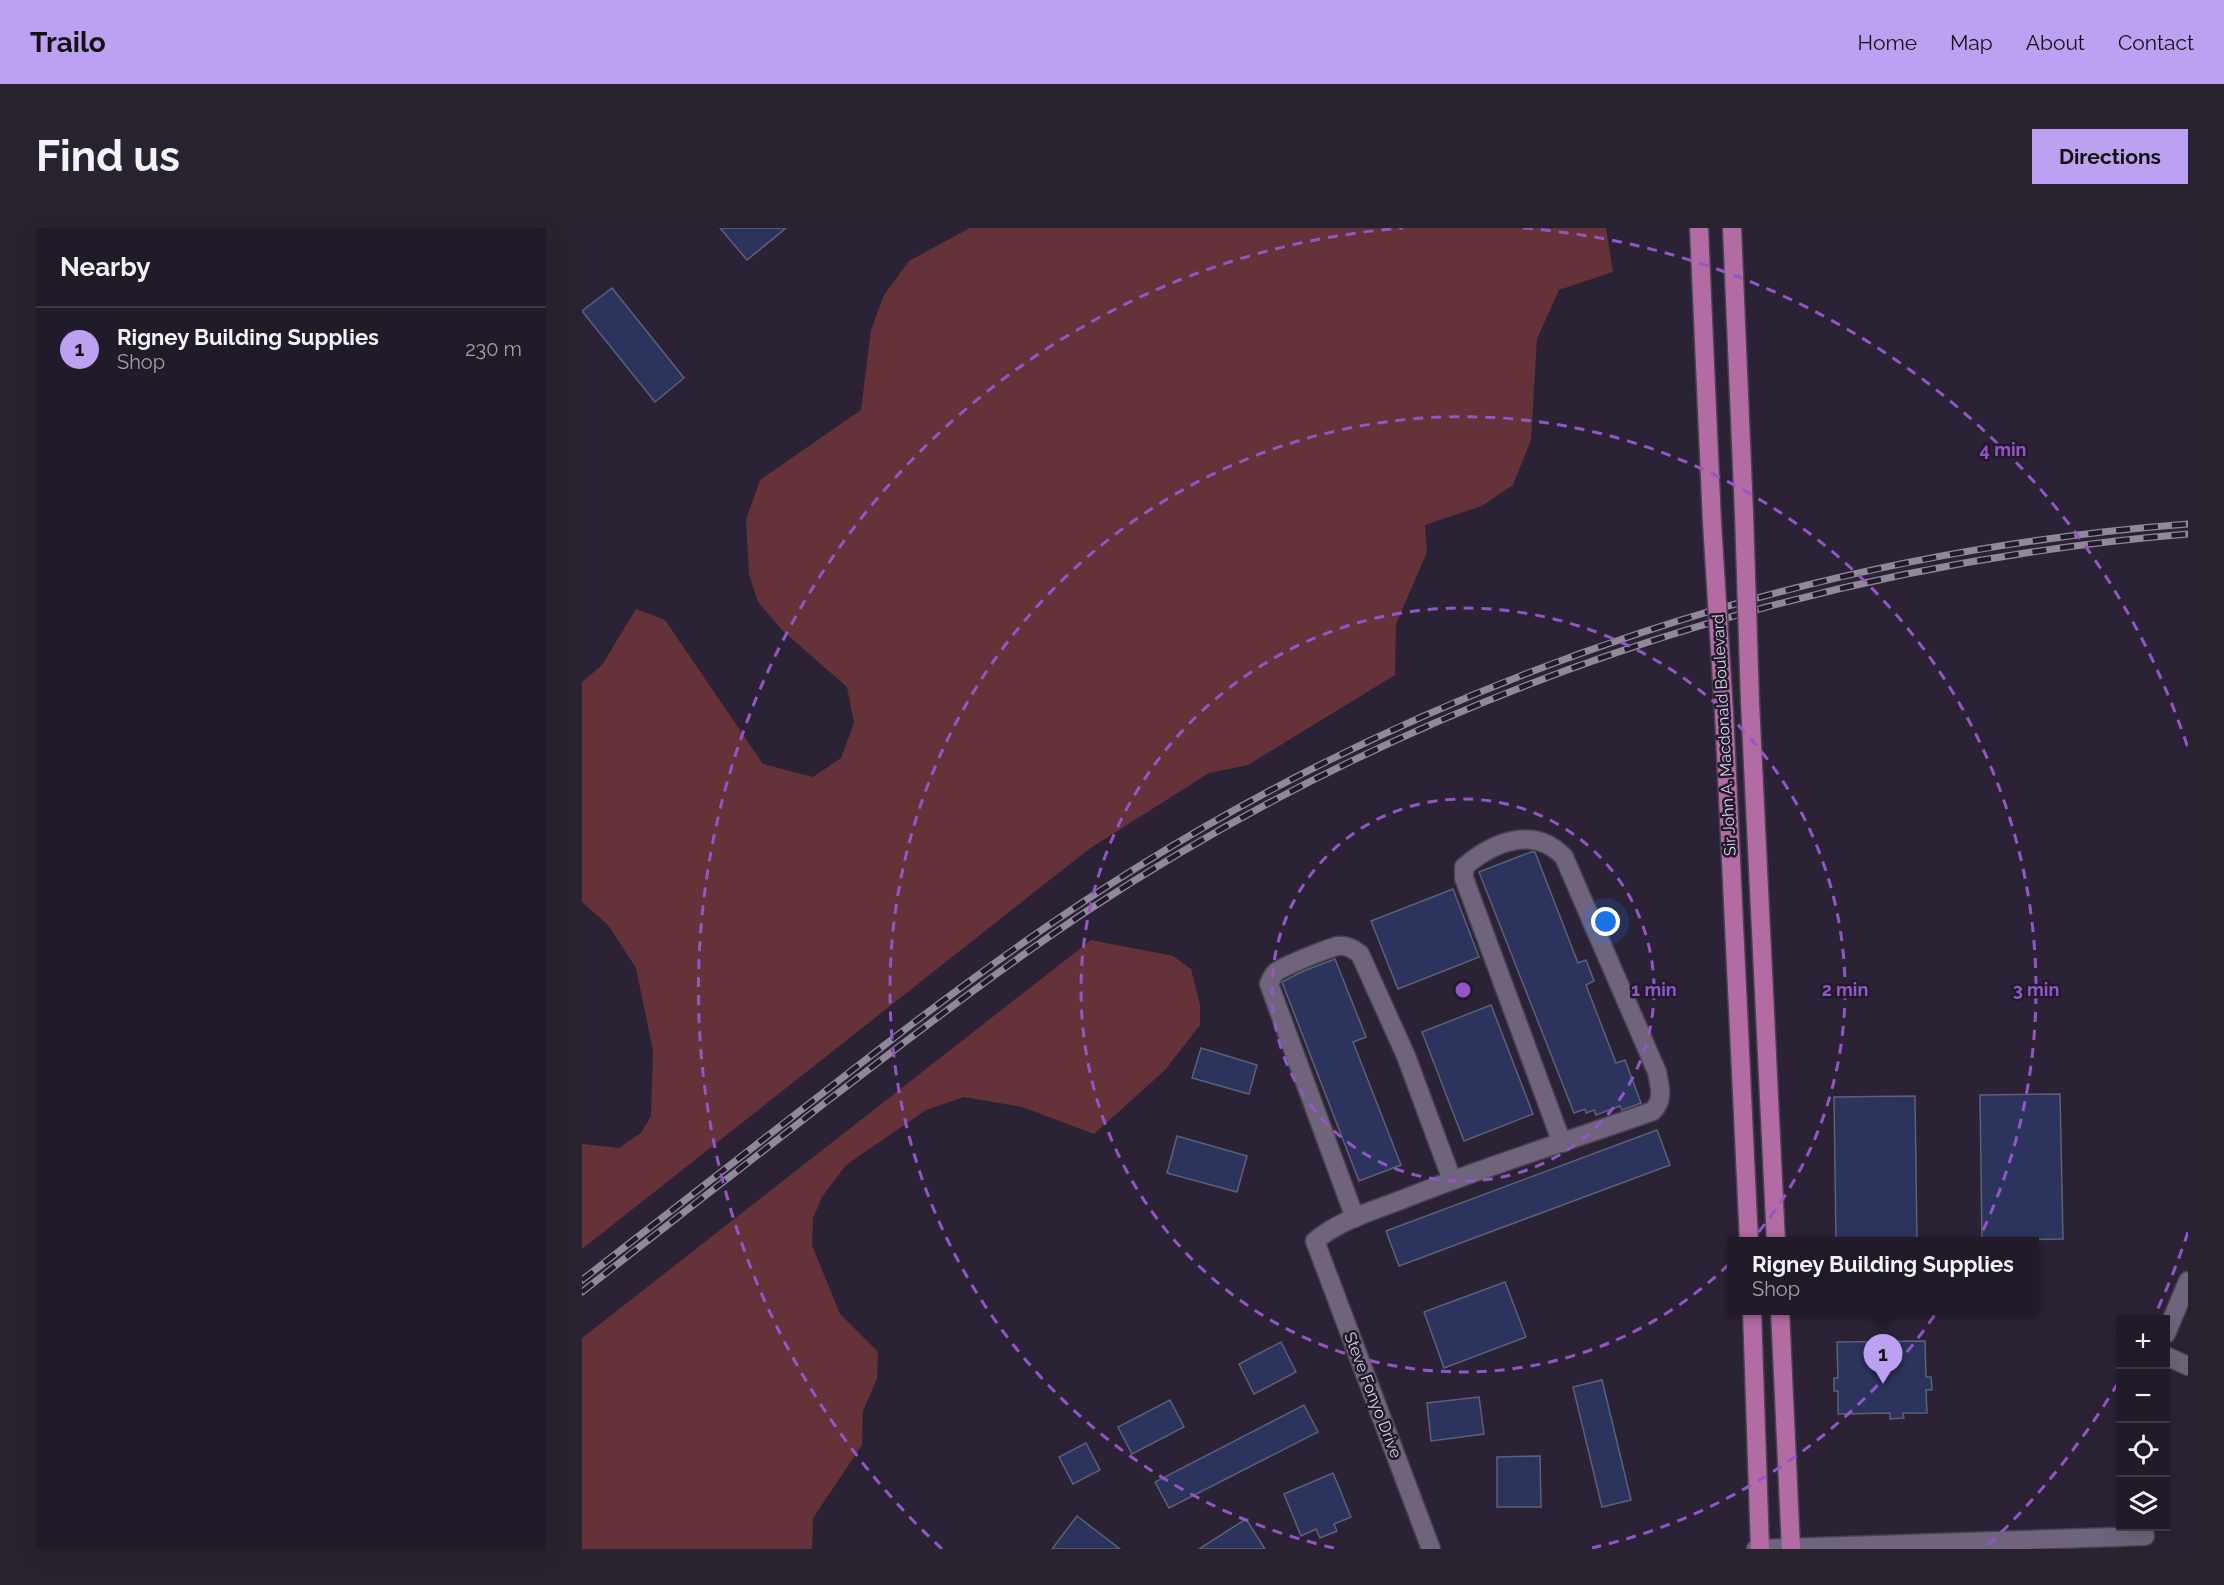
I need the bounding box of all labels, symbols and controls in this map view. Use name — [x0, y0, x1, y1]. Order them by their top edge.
text: Trailo — [30, 26, 106, 59]
text: Home — [1858, 30, 1917, 55]
text: Map — [1950, 30, 1993, 55]
text: About — [2026, 30, 2085, 55]
text: Contact — [2118, 30, 2194, 55]
button: Directions — [2032, 129, 2188, 184]
text: Find us — [36, 132, 180, 181]
text: Nearby — [60, 252, 150, 282]
text: Rigney Building Supplies — [117, 324, 379, 350]
text: 1 — [75, 337, 84, 361]
text: 230 m — [465, 337, 522, 361]
text: Shop — [117, 350, 165, 374]
text: 4 min — [1980, 439, 2026, 460]
street label: Sir John A. Macdonald Boulevard — [1708, 614, 1740, 856]
your location — [1591, 907, 1620, 936]
text: 1 min — [1631, 979, 1677, 1000]
text: 2 min — [1822, 979, 1868, 1000]
text: 3 min — [2013, 979, 2059, 1000]
centre of rings — [1453, 980, 1473, 1000]
popup — [1727, 1237, 2039, 1315]
text: Rigney Building Supplies — [1752, 1251, 2014, 1277]
text: Shop — [1752, 1277, 1800, 1301]
map controls — [2116, 1315, 2170, 1531]
button: + — [2116, 1315, 2170, 1369]
street label: Steve Fonyo Drive — [1340, 1329, 1406, 1461]
pin: 1 — [1864, 1334, 1902, 1384]
button: − — [2116, 1369, 2170, 1423]
button: locate — [2116, 1423, 2170, 1477]
button: layers — [2116, 1477, 2170, 1531]

